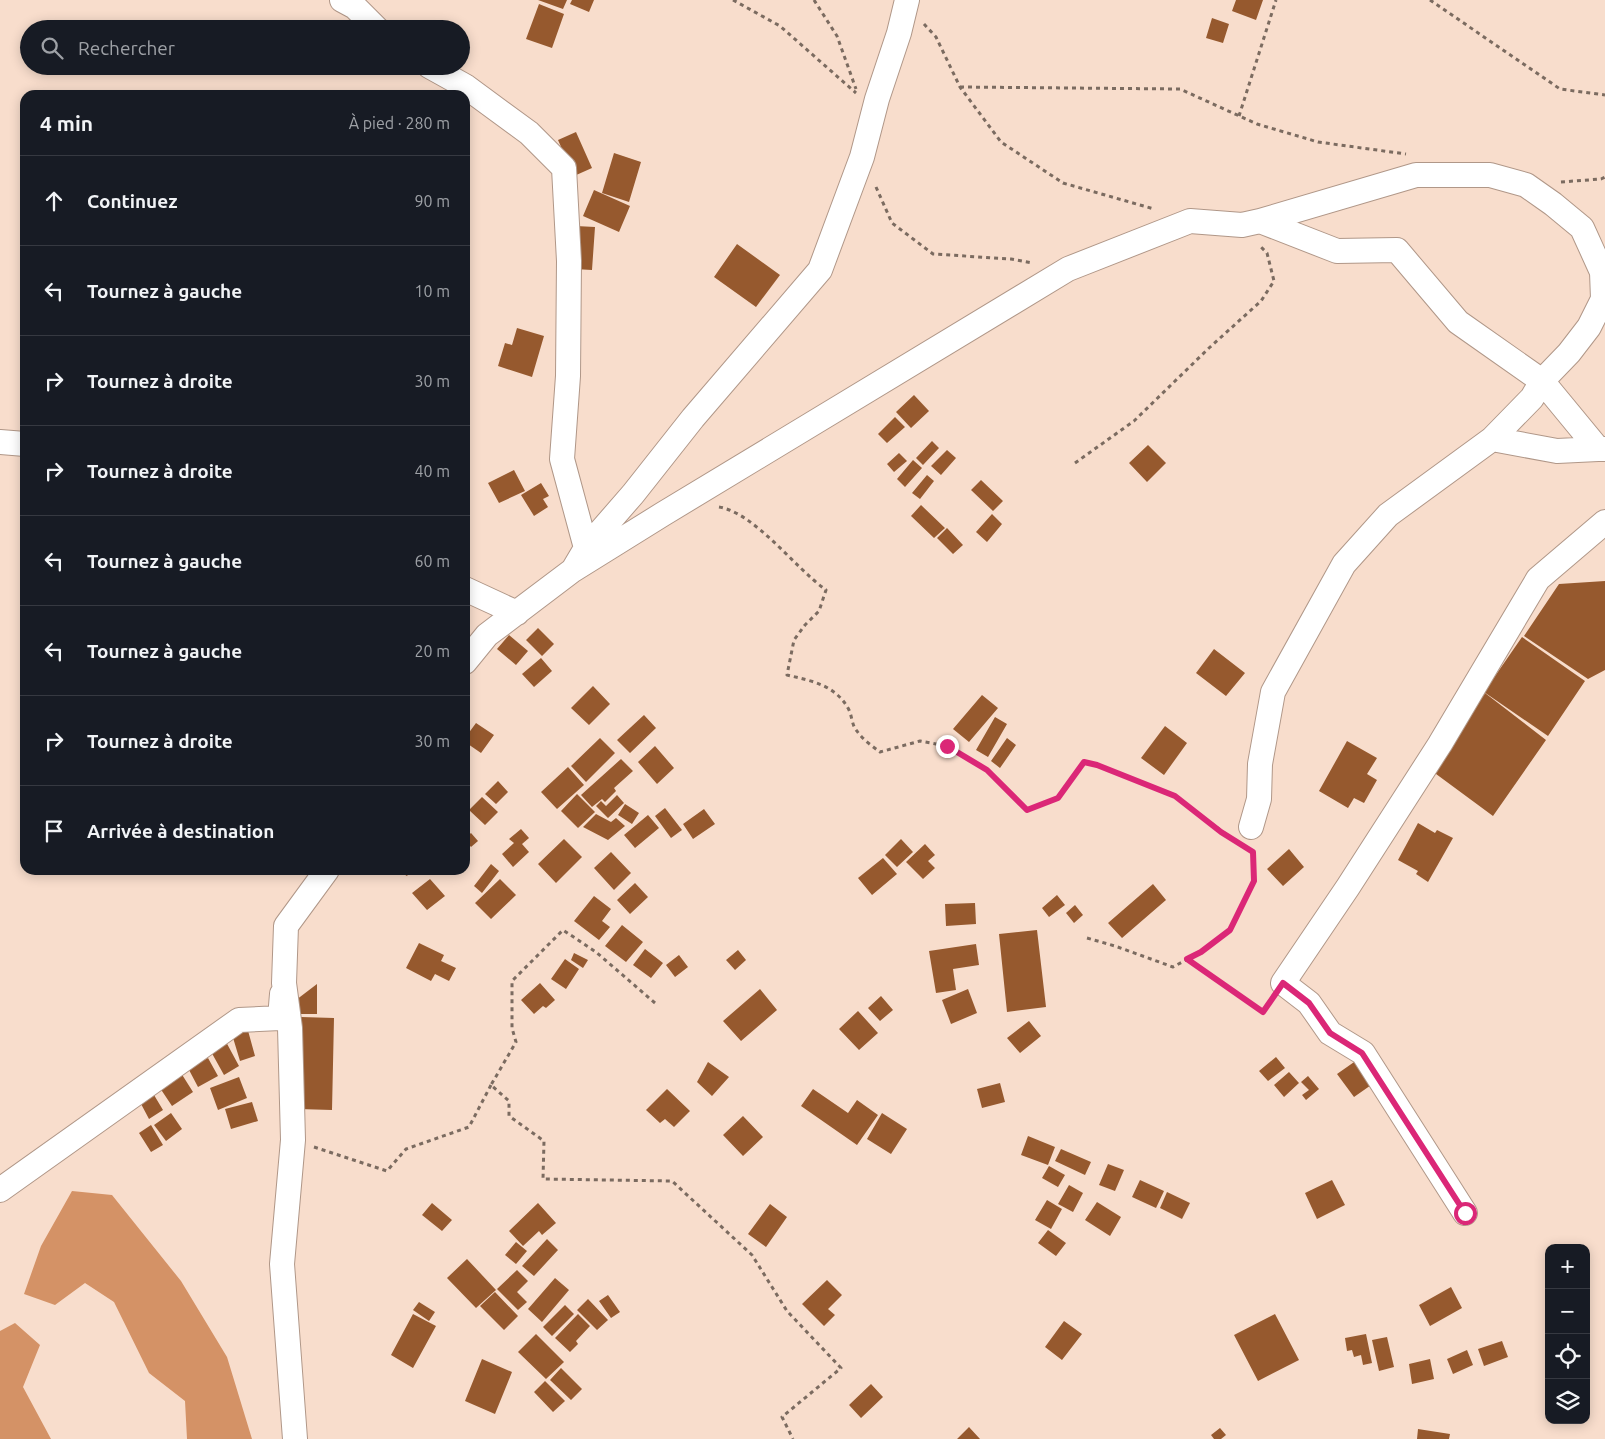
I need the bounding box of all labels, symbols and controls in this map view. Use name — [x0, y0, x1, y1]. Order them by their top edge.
search box — [20, 20, 470, 75]
icon: search — [38, 34, 66, 62]
text: Rechercher — [78, 37, 175, 59]
text: 4 min — [40, 111, 93, 135]
text: À pied · 280 m — [349, 114, 450, 132]
icon: ahead — [40, 187, 68, 215]
text: Continuez — [87, 190, 177, 212]
text: 90 m — [414, 192, 450, 210]
icon: left — [40, 277, 68, 305]
text: Tournez à gauche — [87, 280, 242, 302]
text: 10 m — [414, 282, 450, 300]
icon: right — [40, 367, 68, 395]
text: Tournez à droite — [87, 370, 233, 392]
text: 30 m — [414, 372, 450, 390]
icon: right — [40, 457, 68, 485]
text: Tournez à droite — [87, 460, 233, 482]
text: 40 m — [414, 462, 450, 480]
icon: left — [40, 547, 68, 575]
text: Tournez à gauche — [87, 550, 242, 572]
text: 60 m — [414, 552, 450, 570]
icon: left — [40, 637, 68, 665]
text: Tournez à gauche — [87, 640, 242, 662]
text: 20 m — [414, 642, 450, 660]
icon: right — [40, 727, 68, 755]
text: Tournez à droite — [87, 730, 233, 752]
text: 30 m — [414, 732, 450, 750]
route end — [936, 735, 959, 758]
icon: arrive — [40, 817, 68, 845]
text: Arrivée à destination — [87, 820, 274, 842]
route start — [1454, 1202, 1477, 1225]
map controls — [1545, 1244, 1590, 1424]
button: + — [1545, 1244, 1590, 1289]
button: − — [1545, 1289, 1590, 1334]
button: locate — [1545, 1334, 1590, 1379]
button: layers — [1545, 1379, 1590, 1424]

